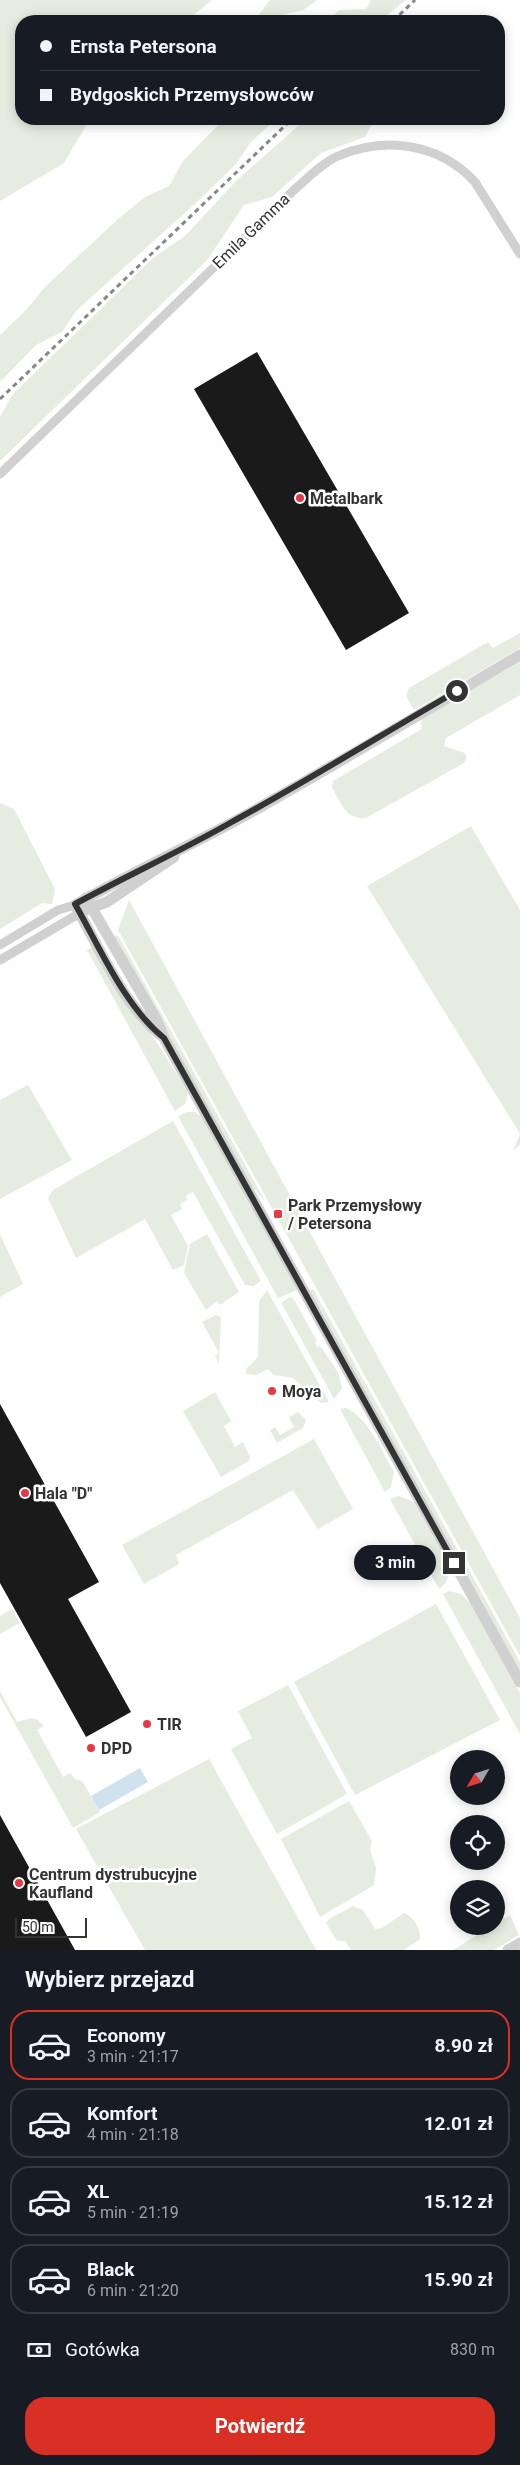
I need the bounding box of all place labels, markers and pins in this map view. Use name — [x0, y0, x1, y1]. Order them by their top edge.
place label: Metalbark — [310, 489, 383, 508]
marker: Metalbark — [294, 492, 306, 504]
place label: Park Przemysłowy / Petersona — [287, 1196, 423, 1233]
marker: Park Przemysłowy / Petersona — [272, 1208, 284, 1220]
place label: Moya — [282, 1382, 322, 1401]
marker: Moya — [266, 1385, 278, 1397]
place label: Hala "D" — [35, 1484, 92, 1503]
marker: Hala "D" — [19, 1487, 31, 1499]
place label: TIR — [157, 1715, 182, 1734]
marker: TIR — [141, 1718, 153, 1730]
place label: DPD — [101, 1739, 132, 1758]
marker: DPD — [85, 1742, 97, 1754]
place label: Centrum dystrubucyjne Kaufland — [29, 1865, 197, 1902]
marker: Centrum dystrubucyjne Kaufland — [13, 1877, 25, 1889]

